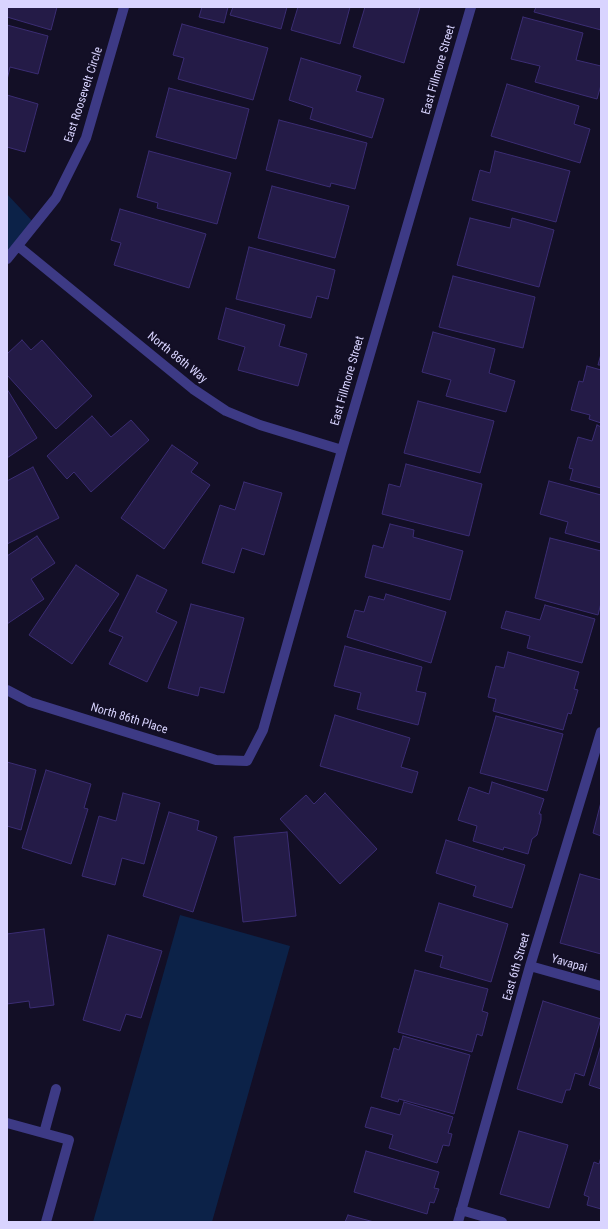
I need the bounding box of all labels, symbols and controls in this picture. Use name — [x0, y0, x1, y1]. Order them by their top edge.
street label: East Fillmore Street — [419, 23, 459, 117]
street label: East Roosevelt Circle — [62, 45, 106, 145]
street label: North 86th Way — [144, 329, 210, 387]
street label: East Fillmore Street — [328, 334, 368, 428]
street label: North 86th Place — [89, 700, 169, 738]
street label: East 6th Street — [500, 932, 534, 1002]
street label: Yavapai — [549, 952, 589, 976]

